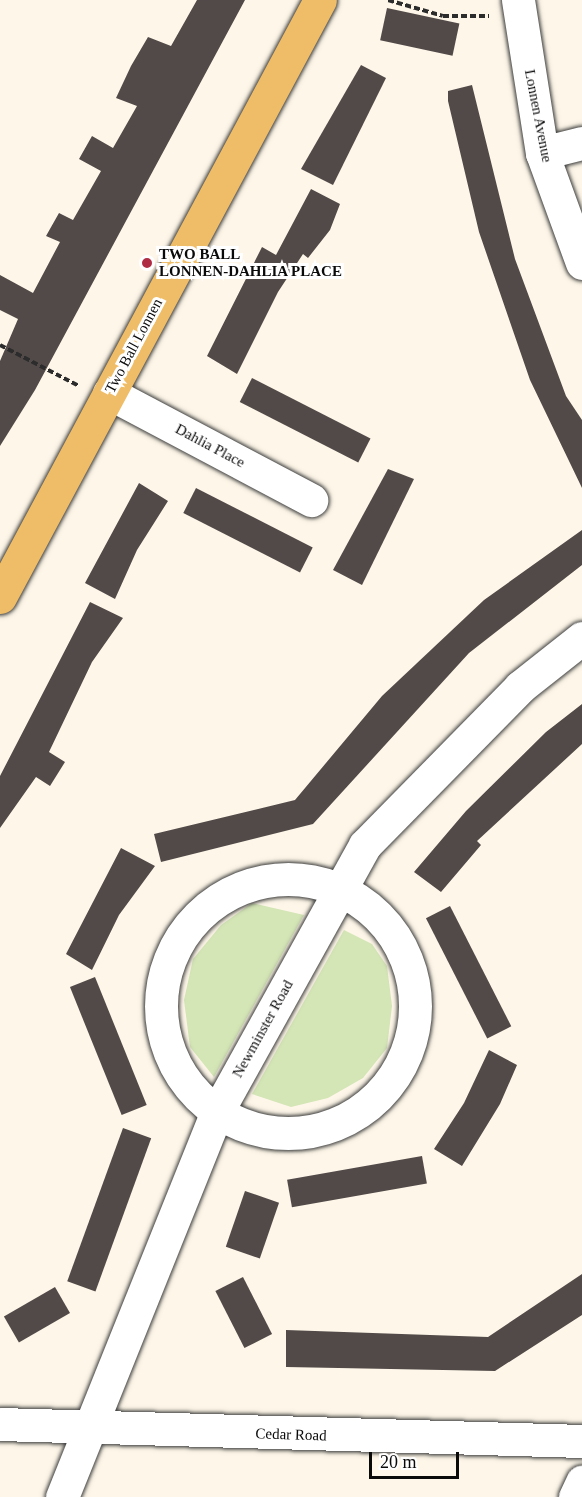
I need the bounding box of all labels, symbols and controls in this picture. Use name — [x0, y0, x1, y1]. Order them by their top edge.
street label: Lonnen Avenue — [520, 68, 556, 164]
place label: TWO BALL LONNEN-DAHLIA PLACE — [159, 245, 343, 280]
marker: TWO BALL LONNEN-DAHLIA PLACE — [140, 256, 154, 270]
street label: Two Ball Lonnen — [101, 296, 167, 396]
street label: Dahlia Place — [172, 420, 248, 472]
street label: Newminster Road — [229, 977, 297, 1081]
street label: Cedar Road — [255, 1425, 327, 1445]
scale bar — [372, 1440, 462, 1478]
text: 20 m — [380, 1452, 417, 1472]

